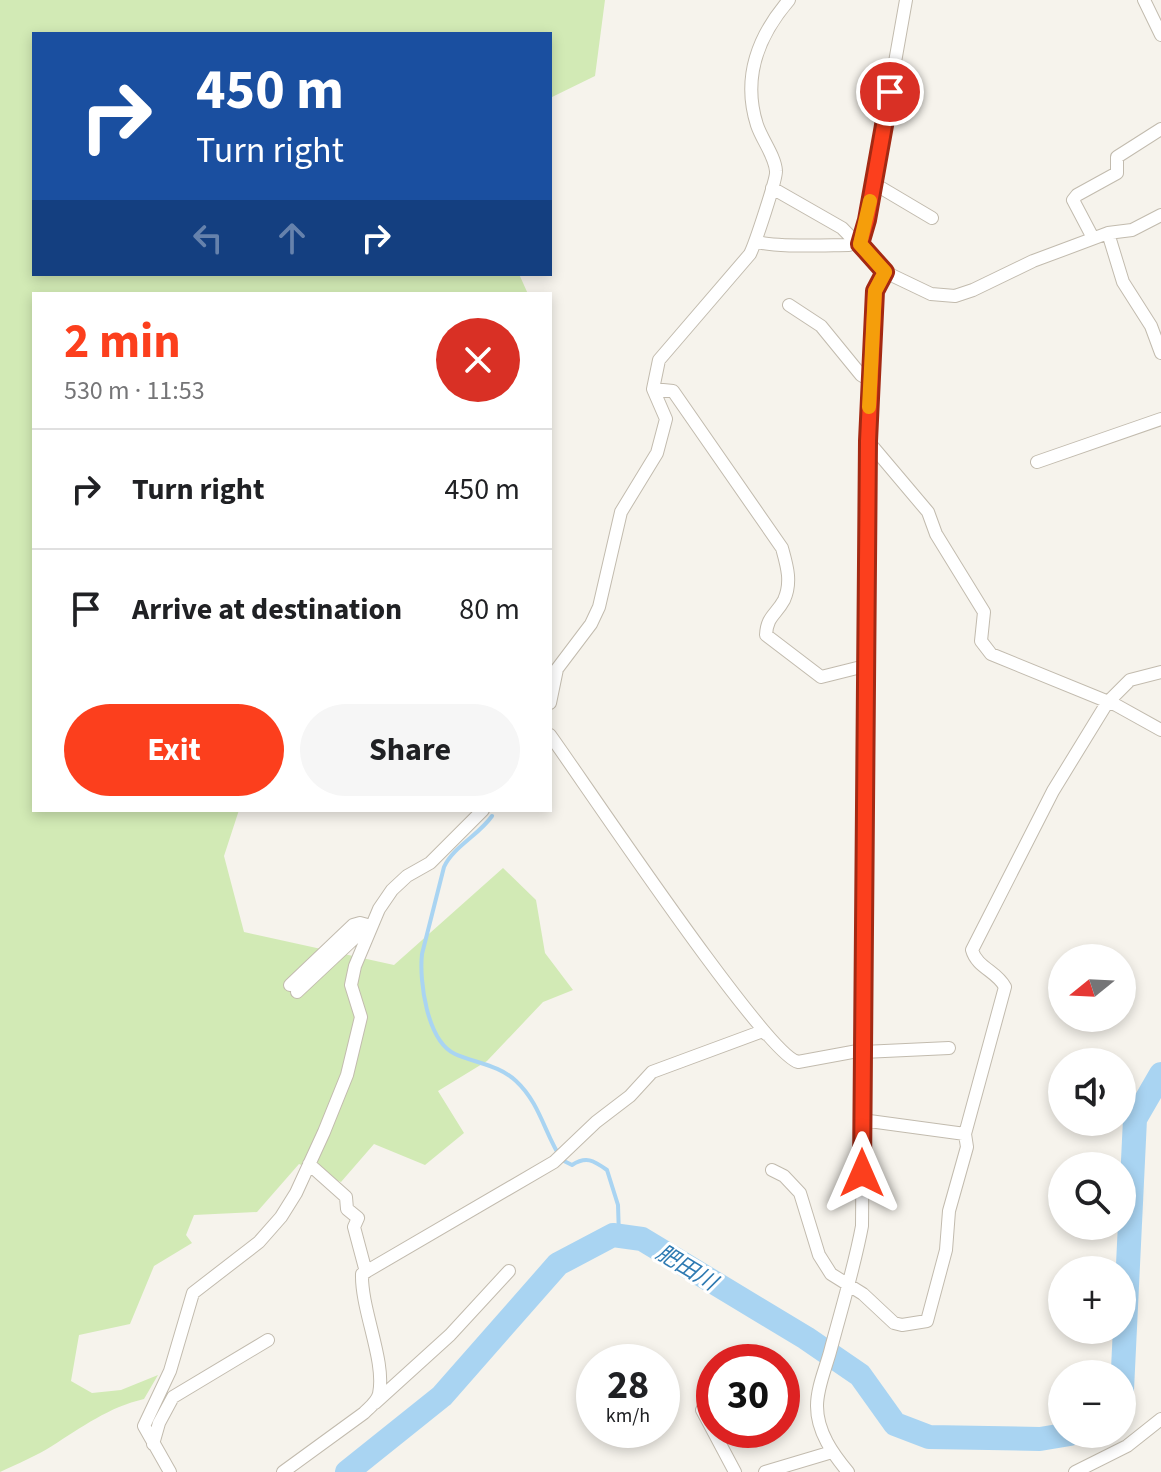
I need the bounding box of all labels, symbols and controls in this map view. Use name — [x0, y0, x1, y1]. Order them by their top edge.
text: 450 m — [196, 51, 344, 130]
pin — [856, 58, 924, 126]
icon: right — [64, 64, 168, 168]
icon: arrive — [868, 70, 912, 114]
text: Turn right — [196, 125, 344, 176]
icon: left — [186, 216, 230, 260]
icon: ahead — [270, 216, 314, 260]
icon: right — [354, 216, 398, 260]
text: 2 min — [64, 308, 181, 376]
button: close — [436, 318, 520, 402]
text: 530 m · 11:53 — [64, 372, 205, 409]
icon: right — [64, 467, 108, 511]
text: Turn right — [132, 468, 264, 511]
text: 450 m — [444, 468, 520, 511]
icon: arrive — [64, 587, 108, 631]
text: Arrive at destination — [132, 588, 402, 631]
text: 80 m — [459, 588, 520, 631]
button: Exit — [64, 704, 284, 796]
button: Share — [300, 704, 520, 796]
north arrow — [1048, 944, 1136, 1032]
map controls — [1048, 944, 1136, 1448]
button: sound — [1048, 1048, 1136, 1136]
position arrow — [820, 1131, 904, 1215]
button: search — [1048, 1152, 1136, 1240]
water label: 肥田川 — [650, 1237, 725, 1300]
button: + — [1048, 1256, 1136, 1344]
speed limit sign: 30 — [696, 1344, 800, 1448]
text: 28 — [607, 1357, 649, 1414]
button: − — [1048, 1360, 1136, 1448]
text: km/h — [606, 1402, 650, 1430]

